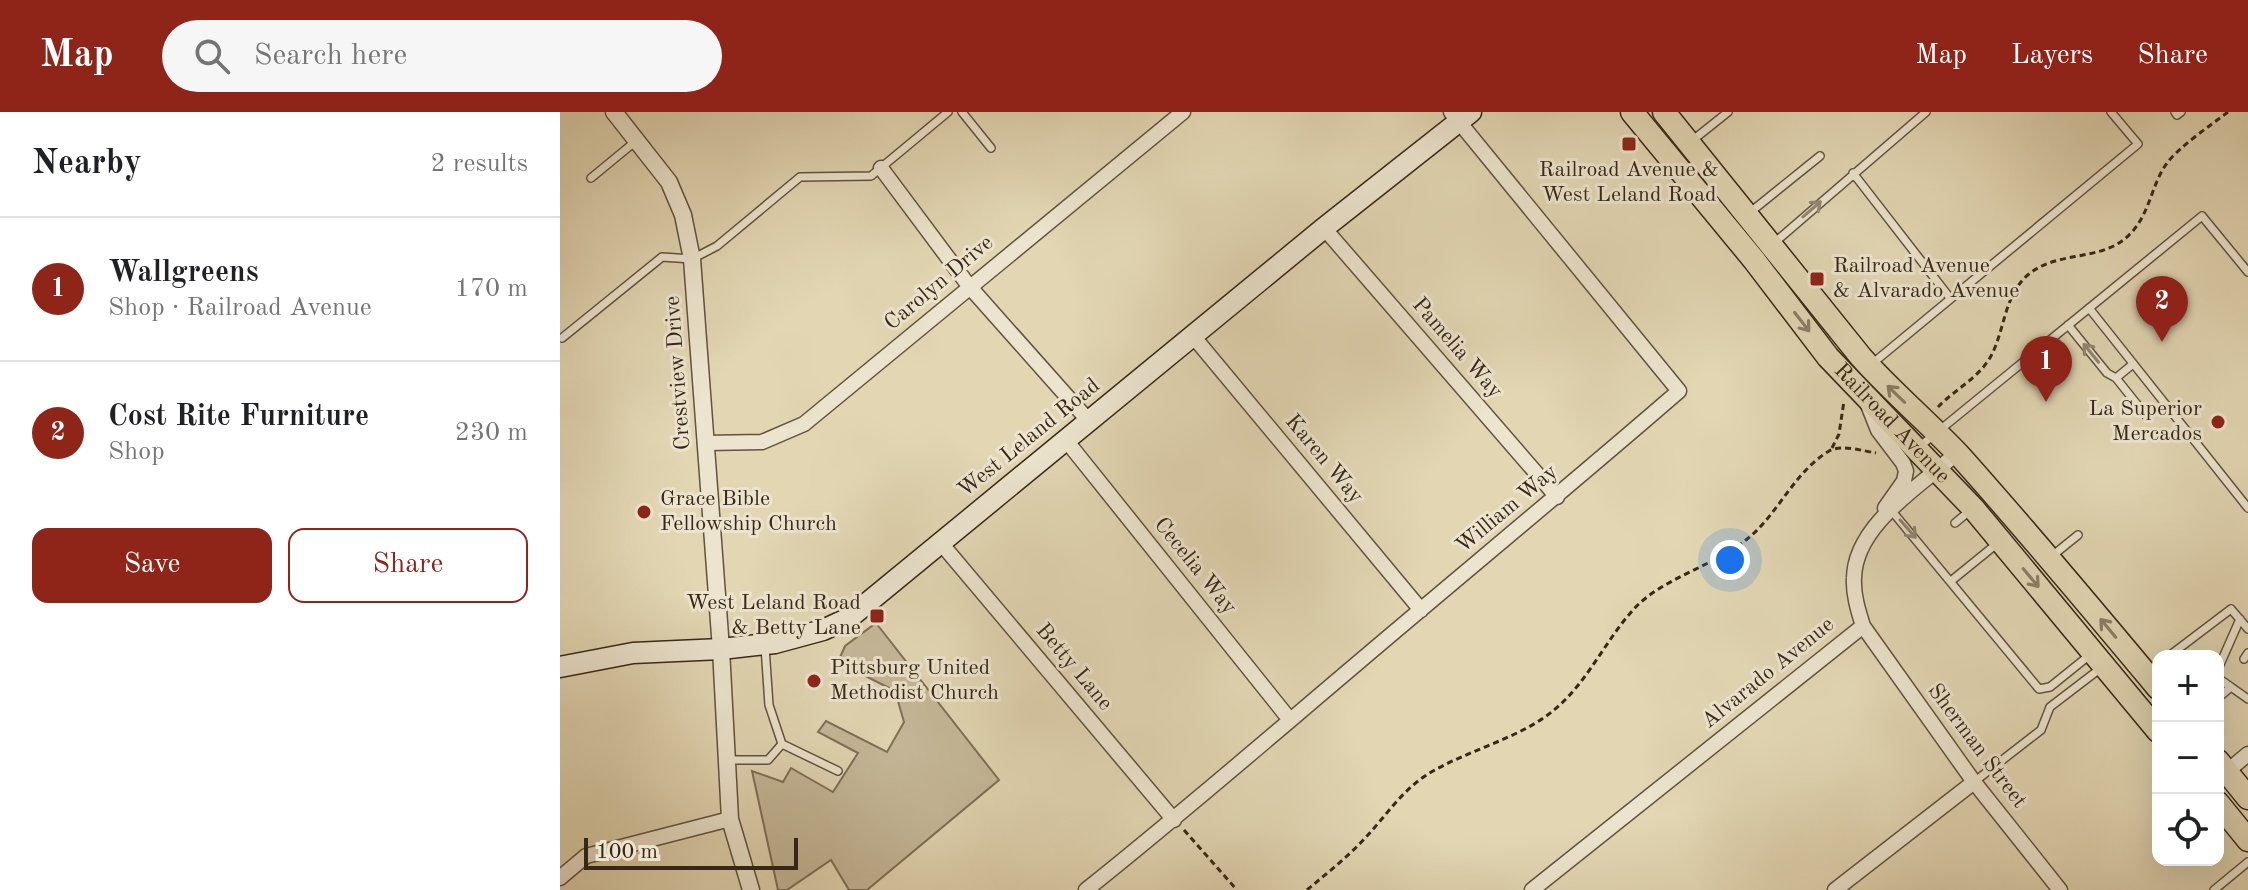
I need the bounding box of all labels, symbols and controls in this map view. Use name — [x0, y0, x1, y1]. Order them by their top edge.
search box — [162, 20, 722, 92]
icon: search — [190, 34, 234, 78]
text: Map — [40, 37, 114, 75]
text: Search here — [254, 41, 407, 71]
text: Map — [1915, 42, 1967, 70]
text: Layers — [2011, 42, 2093, 70]
text: Share — [2137, 42, 2208, 70]
marker: Railroad Avenue & West Leland Road — [1620, 135, 1638, 153]
text: Nearby — [32, 147, 142, 181]
text: 2 results — [430, 151, 528, 177]
place label: Railroad Avenue & West Leland Road — [1539, 159, 1719, 206]
one-way arrow — [1801, 201, 1821, 219]
street label: Carolyn Drive — [881, 231, 997, 335]
place label: Railroad Avenue & Alvarado Avenue — [1833, 255, 2019, 302]
text: Wallgreens — [108, 258, 259, 288]
marker: Railroad Avenue & Alvarado Avenue — [1808, 270, 1826, 288]
text: 1 — [50, 276, 66, 302]
text: 170 m — [455, 276, 528, 302]
pin: 2 — [2136, 276, 2188, 342]
street label: Pamelia Way — [1408, 294, 1507, 403]
text: Shop · Railroad Avenue — [108, 295, 372, 321]
street label: Crestview Drive — [662, 295, 694, 451]
one-way arrow — [1793, 311, 1810, 332]
pin: 1 — [2020, 336, 2072, 402]
one-way arrow — [2082, 343, 2100, 364]
street label: Railroad Avenue — [1830, 359, 1954, 488]
street label: West Leland Road — [954, 374, 1104, 502]
one-way arrow — [1887, 385, 1906, 404]
place label: La Superior Mercados — [2088, 398, 2202, 445]
text: Cost Rite Furniture — [108, 402, 369, 432]
street label: Karen Way — [1281, 410, 1368, 508]
marker: La Superior Mercados — [2209, 413, 2227, 431]
text: 2 — [50, 420, 66, 446]
text: 230 m — [455, 420, 528, 446]
text: Shop — [108, 439, 165, 465]
street label: William Way — [1452, 460, 1562, 558]
place label: Grace Bible Fellowship Church — [660, 488, 837, 535]
marker: Grace Bible Fellowship Church — [635, 503, 653, 521]
street label: Cecelia Way — [1150, 513, 1241, 619]
one-way arrow — [1899, 519, 1917, 539]
button: Save — [32, 528, 272, 603]
button: Share — [288, 528, 528, 603]
your location — [1710, 540, 1750, 580]
one-way arrow — [2022, 567, 2040, 588]
place label: West Leland Road & Betty Lane — [686, 592, 861, 639]
marker: West Leland Road & Betty Lane — [868, 607, 886, 625]
street label: Alvarado Avenue — [1698, 613, 1838, 733]
one-way arrow — [2099, 618, 2117, 639]
street label: Betty Lane — [1031, 619, 1117, 715]
map controls — [2152, 650, 2224, 866]
button: + — [2152, 650, 2224, 722]
place label: Pittsburg United Methodist Church — [830, 657, 999, 704]
marker: Pittsburg United Methodist Church — [805, 672, 823, 690]
street label: Sherman Street — [1923, 680, 2031, 812]
button: − — [2152, 722, 2224, 794]
button: locate — [2152, 794, 2224, 866]
scale bar — [584, 834, 798, 870]
text: 100 m — [596, 841, 658, 863]

